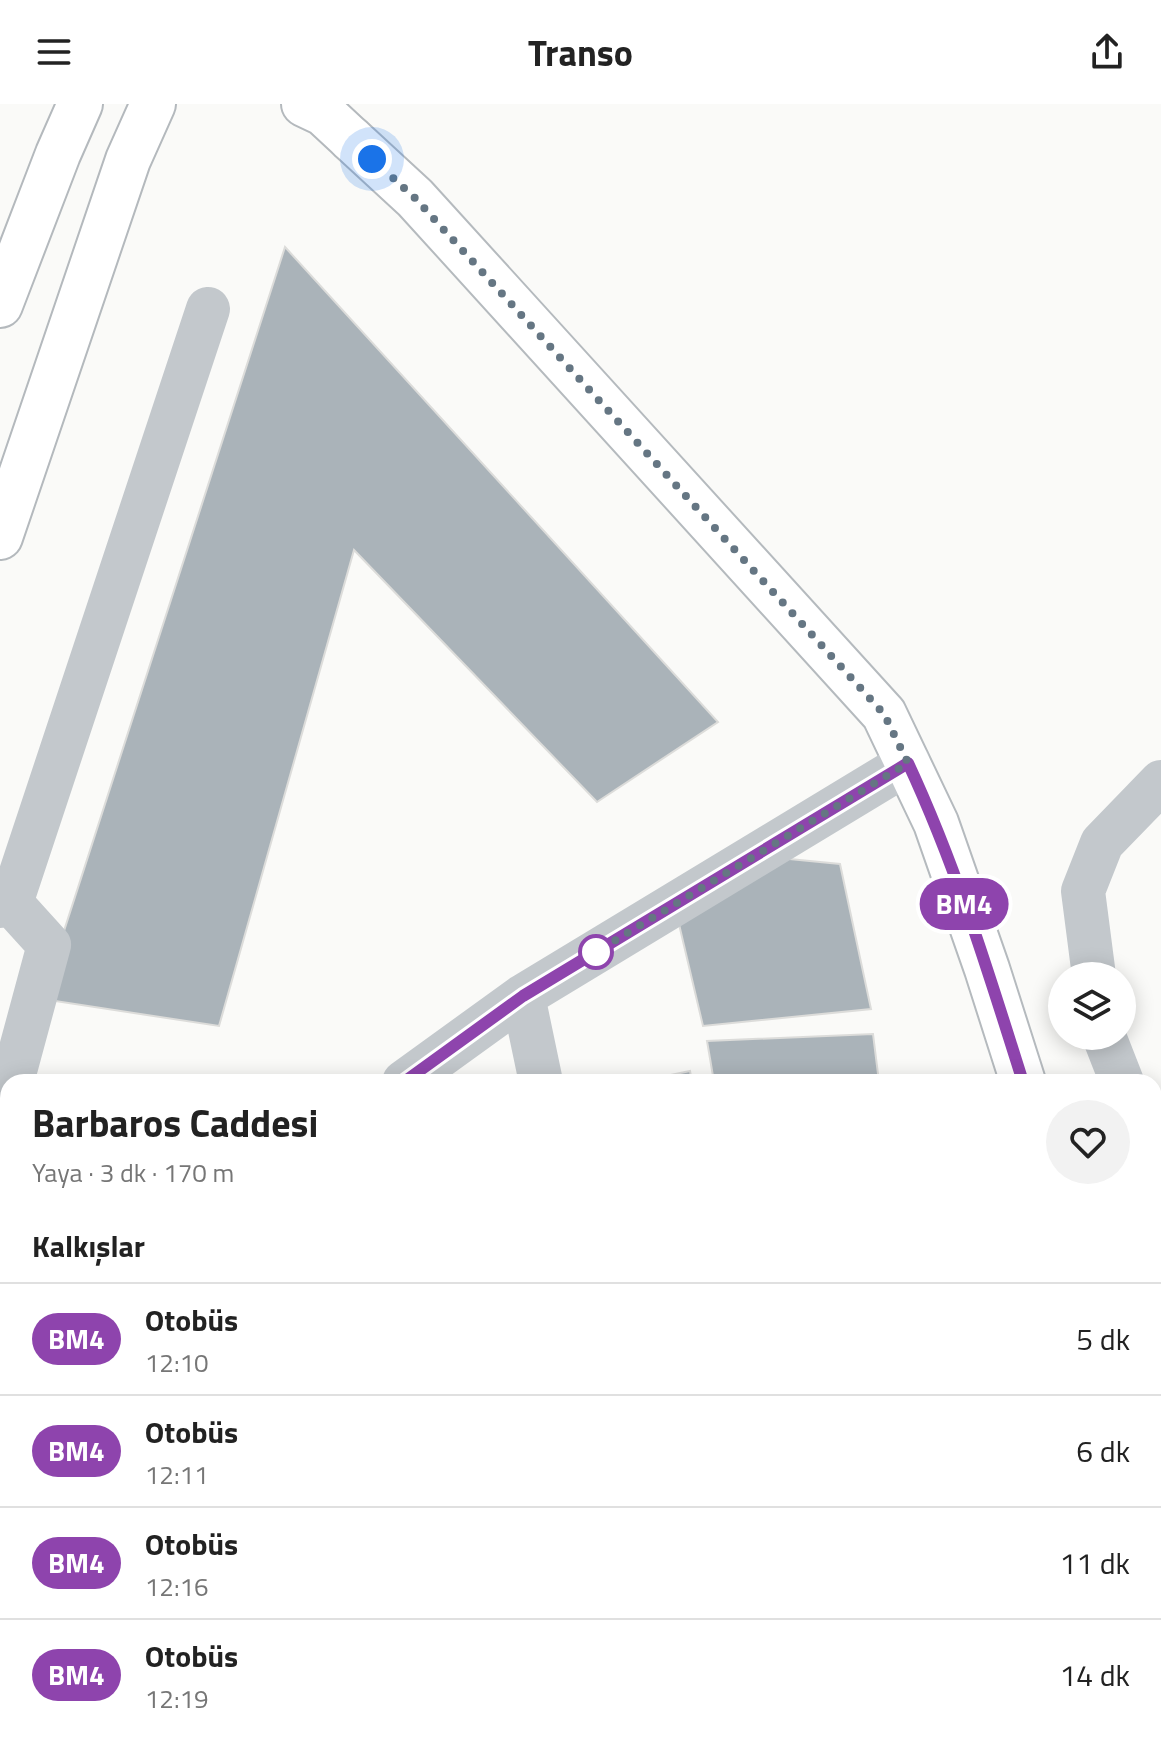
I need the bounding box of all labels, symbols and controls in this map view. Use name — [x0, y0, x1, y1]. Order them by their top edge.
text: Transo — [528, 25, 633, 80]
icon: menu — [32, 30, 76, 74]
icon: share — [1085, 30, 1129, 74]
your location — [352, 139, 392, 179]
line badge: BM4 — [918, 878, 1010, 930]
text: BM4 — [936, 882, 992, 925]
unlabelled marker — [579, 935, 613, 969]
map controls — [1048, 962, 1136, 1050]
button: layers — [1048, 962, 1136, 1050]
text: Barbaros Caddesi — [32, 1094, 318, 1152]
button: heart — [1046, 1100, 1130, 1184]
text: Yaya · 3 dk · 170 m — [32, 1153, 234, 1192]
text: Kalkışlar — [32, 1223, 145, 1269]
text: Otobüs — [145, 1297, 238, 1343]
text: 5 dk — [1076, 1316, 1130, 1362]
text: BM4 — [48, 1317, 105, 1360]
text: 12:10 — [145, 1343, 209, 1382]
text: Otobüs — [145, 1409, 238, 1455]
text: 6 dk — [1076, 1428, 1130, 1474]
text: BM4 — [48, 1429, 105, 1472]
text: 12:11 — [145, 1455, 209, 1494]
text: Otobüs — [145, 1521, 238, 1567]
text: 11 dk — [1060, 1540, 1130, 1586]
text: BM4 — [48, 1541, 105, 1584]
text: 12:16 — [145, 1567, 209, 1606]
text: Otobüs — [145, 1633, 238, 1679]
text: 14 dk — [1060, 1652, 1130, 1698]
text: BM4 — [48, 1653, 105, 1696]
text: 12:19 — [145, 1679, 209, 1718]

